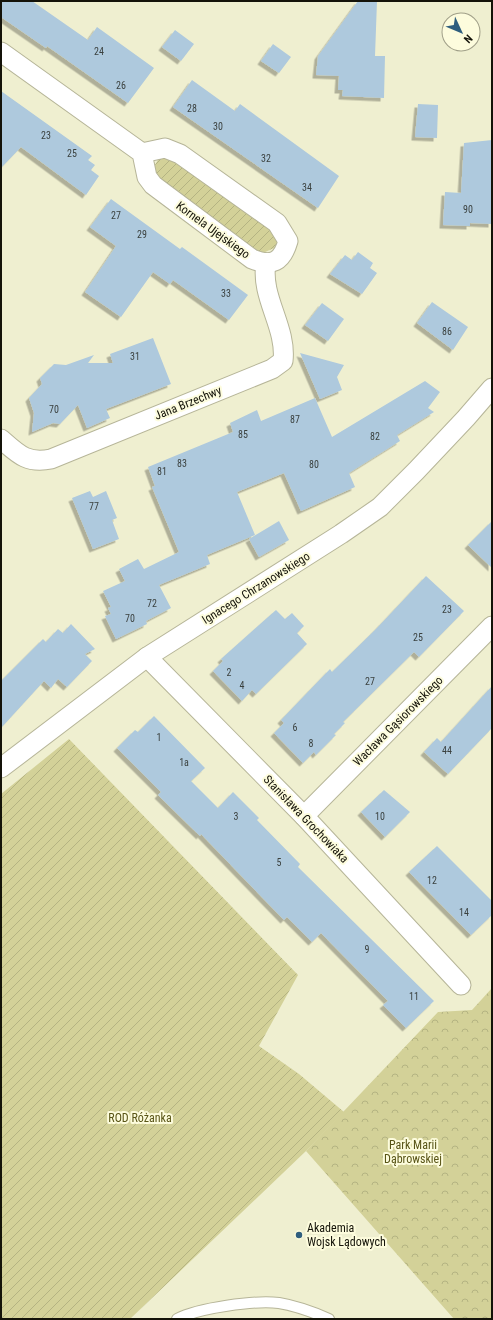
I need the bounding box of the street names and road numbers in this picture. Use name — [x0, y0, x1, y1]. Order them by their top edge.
street label: Kornela Ujejskiego — [173, 199, 253, 261]
street label: Jana Brzechwy — [152, 383, 224, 423]
street label: Ignacego Chrzanowskiego — [200, 549, 312, 627]
street label: Wacława Gąsiorowskiego — [350, 673, 446, 769]
street label: Stanisława Grochowiaka — [261, 772, 352, 866]

